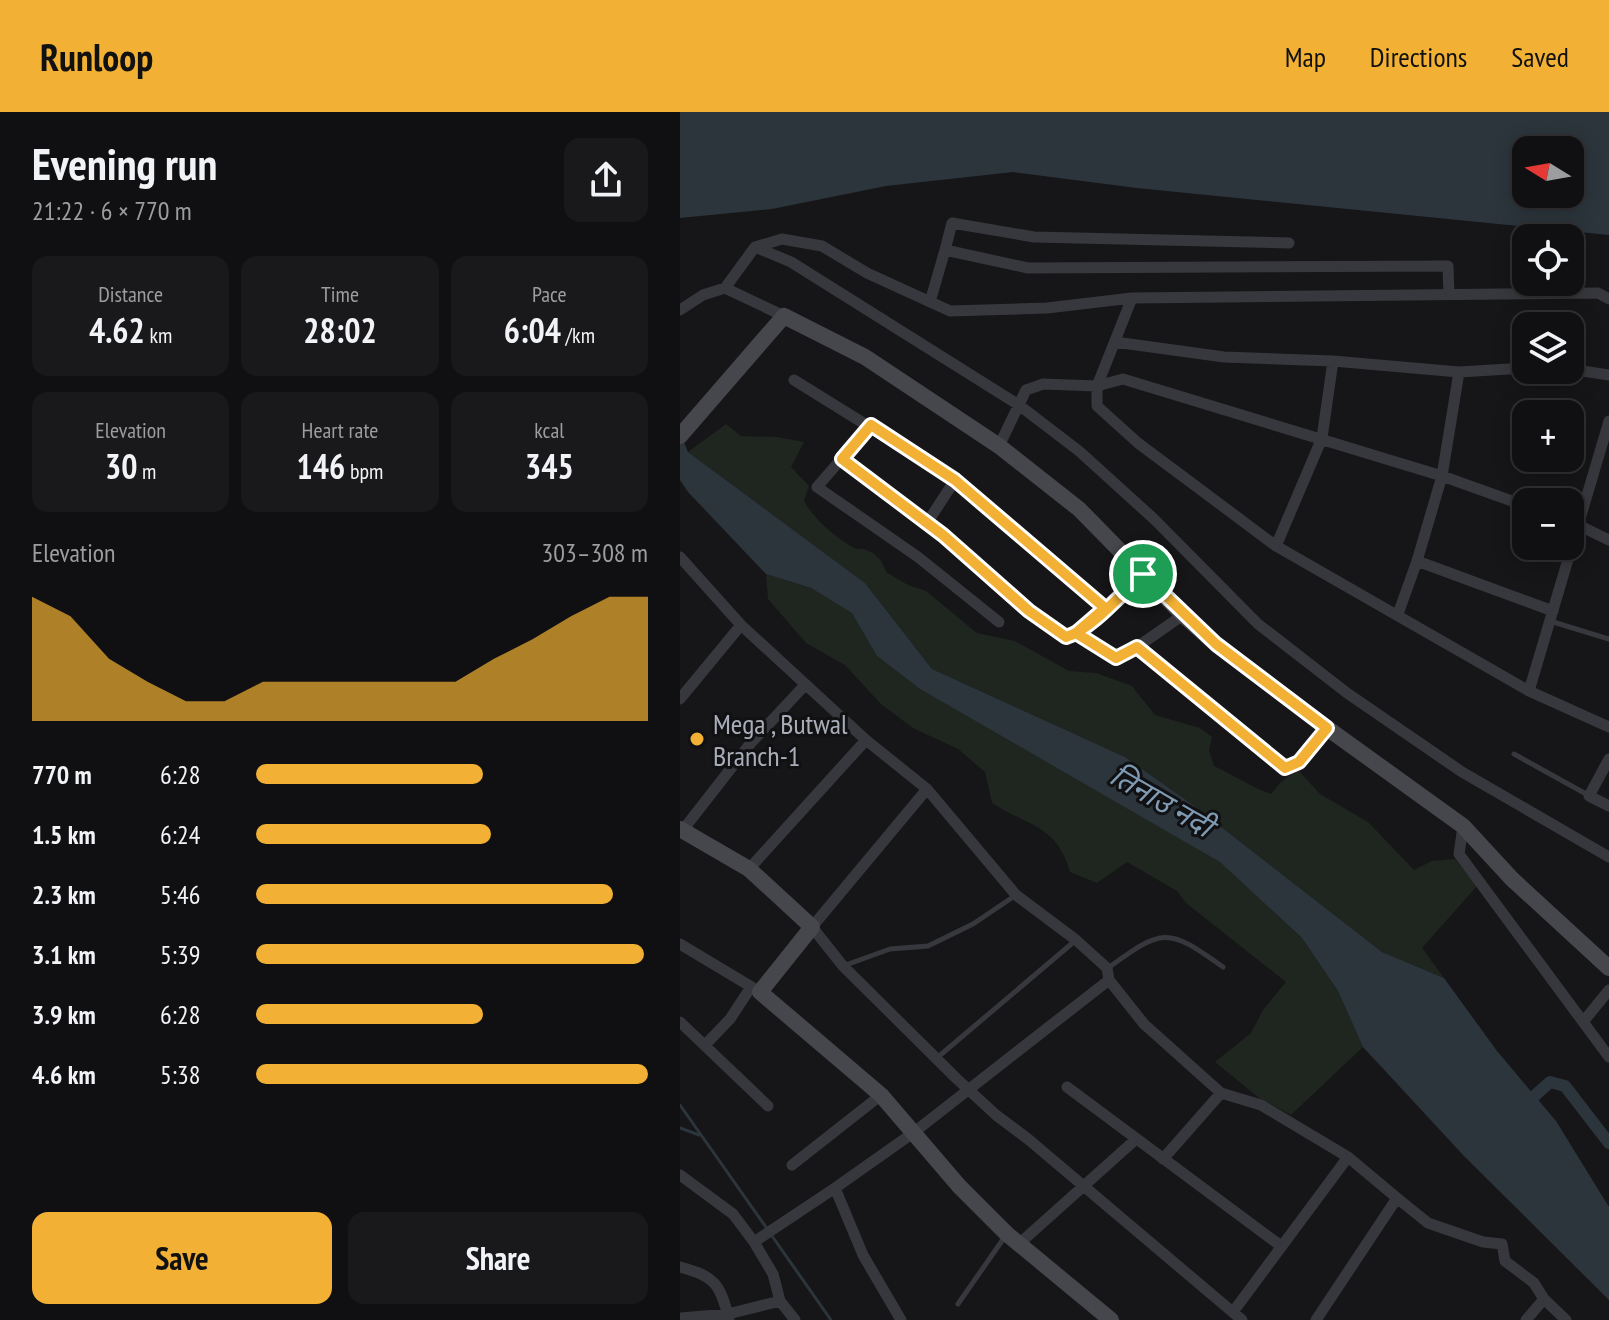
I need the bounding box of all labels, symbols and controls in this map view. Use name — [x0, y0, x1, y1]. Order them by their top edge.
text: Runloop — [40, 32, 153, 81]
text: Map — [1285, 38, 1326, 75]
text: Directions — [1370, 38, 1467, 75]
text: Saved — [1511, 38, 1569, 75]
text: Evening run — [32, 135, 217, 192]
north arrow — [1512, 136, 1584, 208]
map controls — [1512, 136, 1584, 560]
button: share — [564, 138, 648, 222]
text: 21:22 · 6 × 770 m — [32, 194, 192, 227]
button: locate — [1512, 224, 1584, 296]
text: Distance — [98, 280, 163, 308]
text: Time — [321, 280, 359, 308]
text: Pace — [532, 280, 567, 308]
text: 4.62 — [89, 308, 145, 352]
text: 28:02 — [303, 308, 377, 352]
text: 6:04 — [504, 308, 561, 352]
button: layers — [1512, 312, 1584, 384]
text: km — [145, 321, 172, 349]
text: /km — [561, 321, 595, 349]
button: + — [1512, 400, 1584, 472]
text: Elevation — [95, 416, 166, 444]
text: Heart rate — [302, 416, 378, 444]
text: kcal — [534, 416, 564, 444]
text: 30 — [105, 444, 137, 488]
text: 146 — [297, 444, 345, 488]
text: 345 — [525, 444, 574, 488]
text: m — [137, 457, 156, 485]
text: bpm — [345, 457, 383, 485]
button: − — [1512, 488, 1584, 560]
text: Elevation — [32, 536, 115, 569]
text: 303–308 m — [542, 536, 648, 569]
pin — [1109, 540, 1177, 608]
icon: arrive — [1121, 552, 1165, 596]
place label: Mega , Butwal Branch-1 — [713, 705, 848, 774]
marker: Mega , Butwal Branch-1 — [688, 730, 706, 748]
water label: तिनाउ नदी — [1104, 755, 1225, 848]
text: 770 m — [32, 758, 92, 791]
text: 6:28 — [160, 758, 200, 791]
text: 1.5 km — [32, 818, 96, 851]
text: 6:24 — [160, 818, 200, 851]
text: 2.3 km — [32, 878, 96, 911]
text: 5:46 — [160, 878, 200, 911]
text: 3.1 km — [32, 938, 96, 971]
text: 5:39 — [160, 938, 200, 971]
text: 3.9 km — [32, 998, 96, 1031]
text: 6:28 — [160, 998, 200, 1031]
text: 4.6 km — [32, 1058, 96, 1091]
text: 5:38 — [160, 1058, 200, 1091]
button: Save — [32, 1212, 332, 1304]
button: Share — [348, 1212, 648, 1304]

